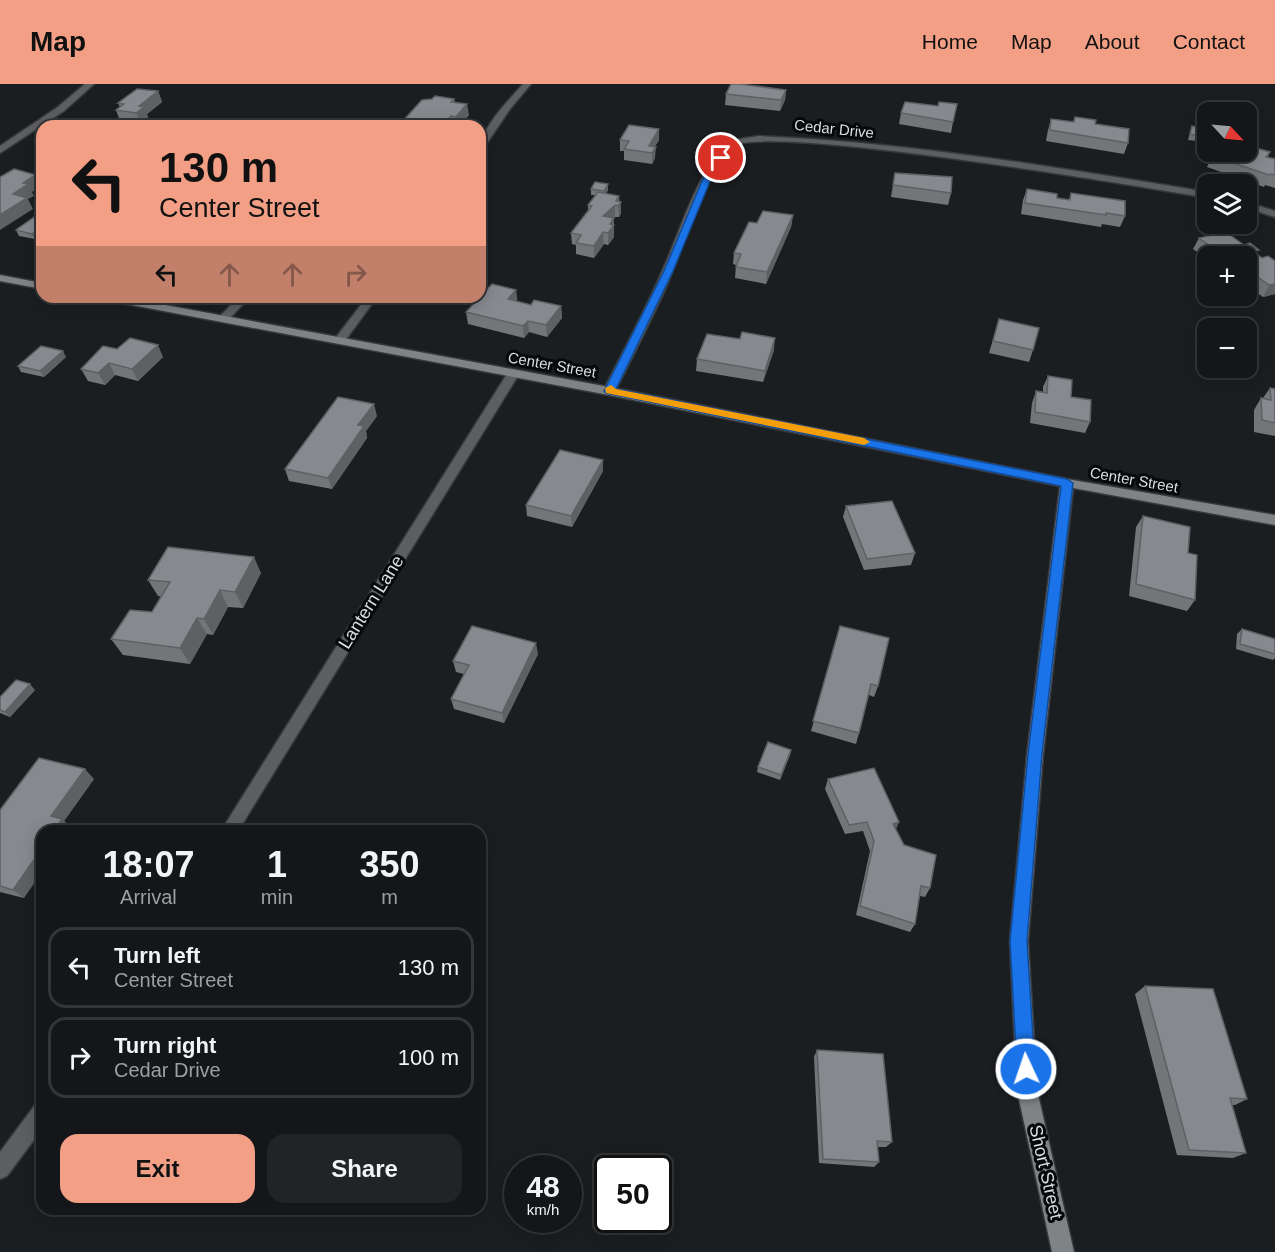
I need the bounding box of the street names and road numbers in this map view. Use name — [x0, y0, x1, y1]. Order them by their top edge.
street label: Cedar Drive — [793, 116, 875, 141]
street label: Center Street — [507, 348, 598, 381]
street label: Center Street — [1089, 463, 1180, 496]
street label: Lantern Lane — [334, 552, 408, 652]
street label: Short Street — [1025, 1123, 1067, 1221]

